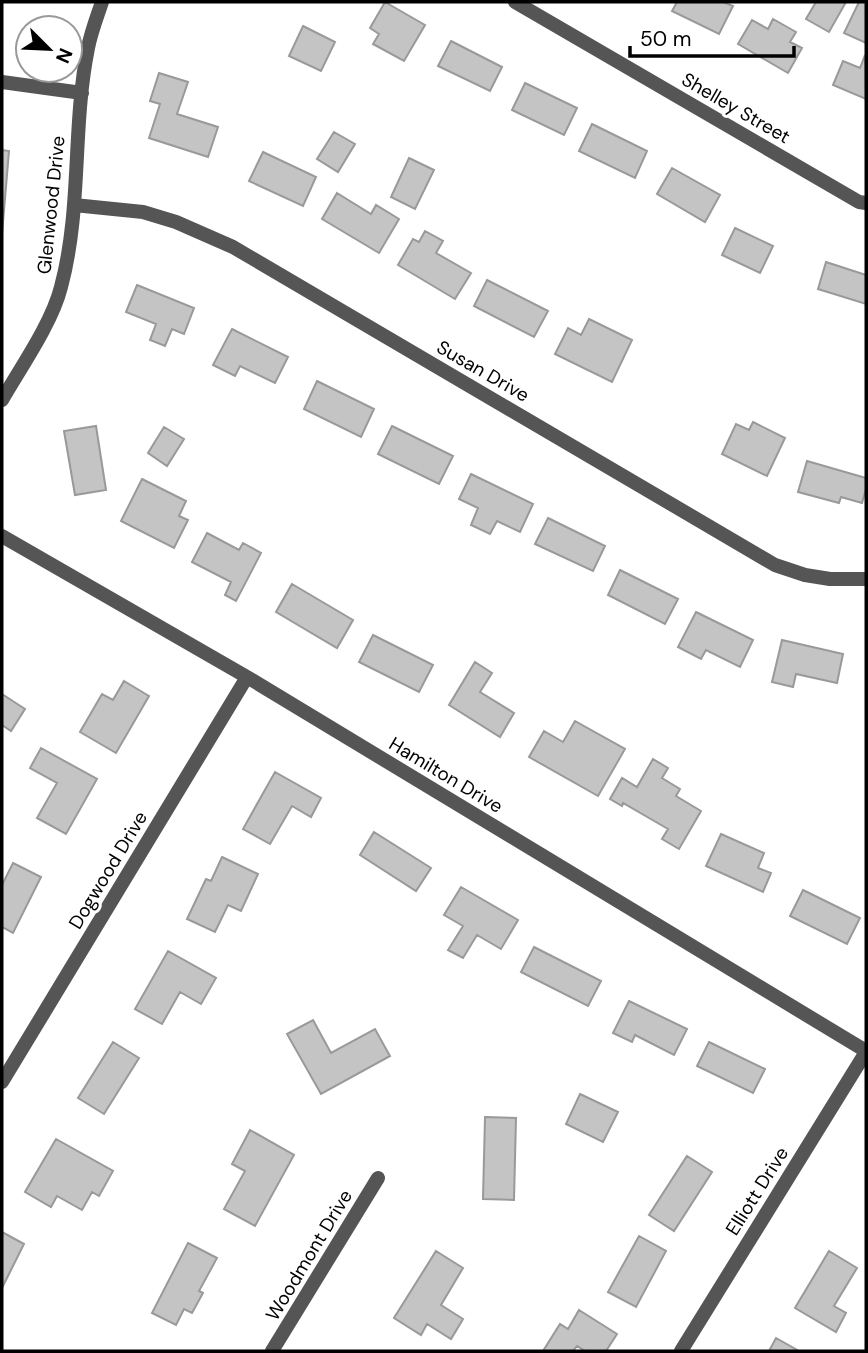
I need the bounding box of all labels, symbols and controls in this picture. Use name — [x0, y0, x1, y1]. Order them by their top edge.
north arrow — [14, 14, 84, 84]
scale bar — [630, 14, 794, 58]
text: 50 m — [640, 25, 691, 53]
text: N — [50, 44, 78, 67]
street label: Shelley Street — [677, 67, 795, 149]
street label: Glenwood Drive — [31, 135, 71, 275]
street label: Susan Drive — [432, 334, 534, 408]
street label: Hamilton Drive — [385, 731, 507, 819]
street label: Dogwood Drive — [63, 806, 153, 934]
street label: Elliott Drive — [720, 1142, 794, 1240]
street label: Woodmont Drive — [260, 1185, 358, 1325]

